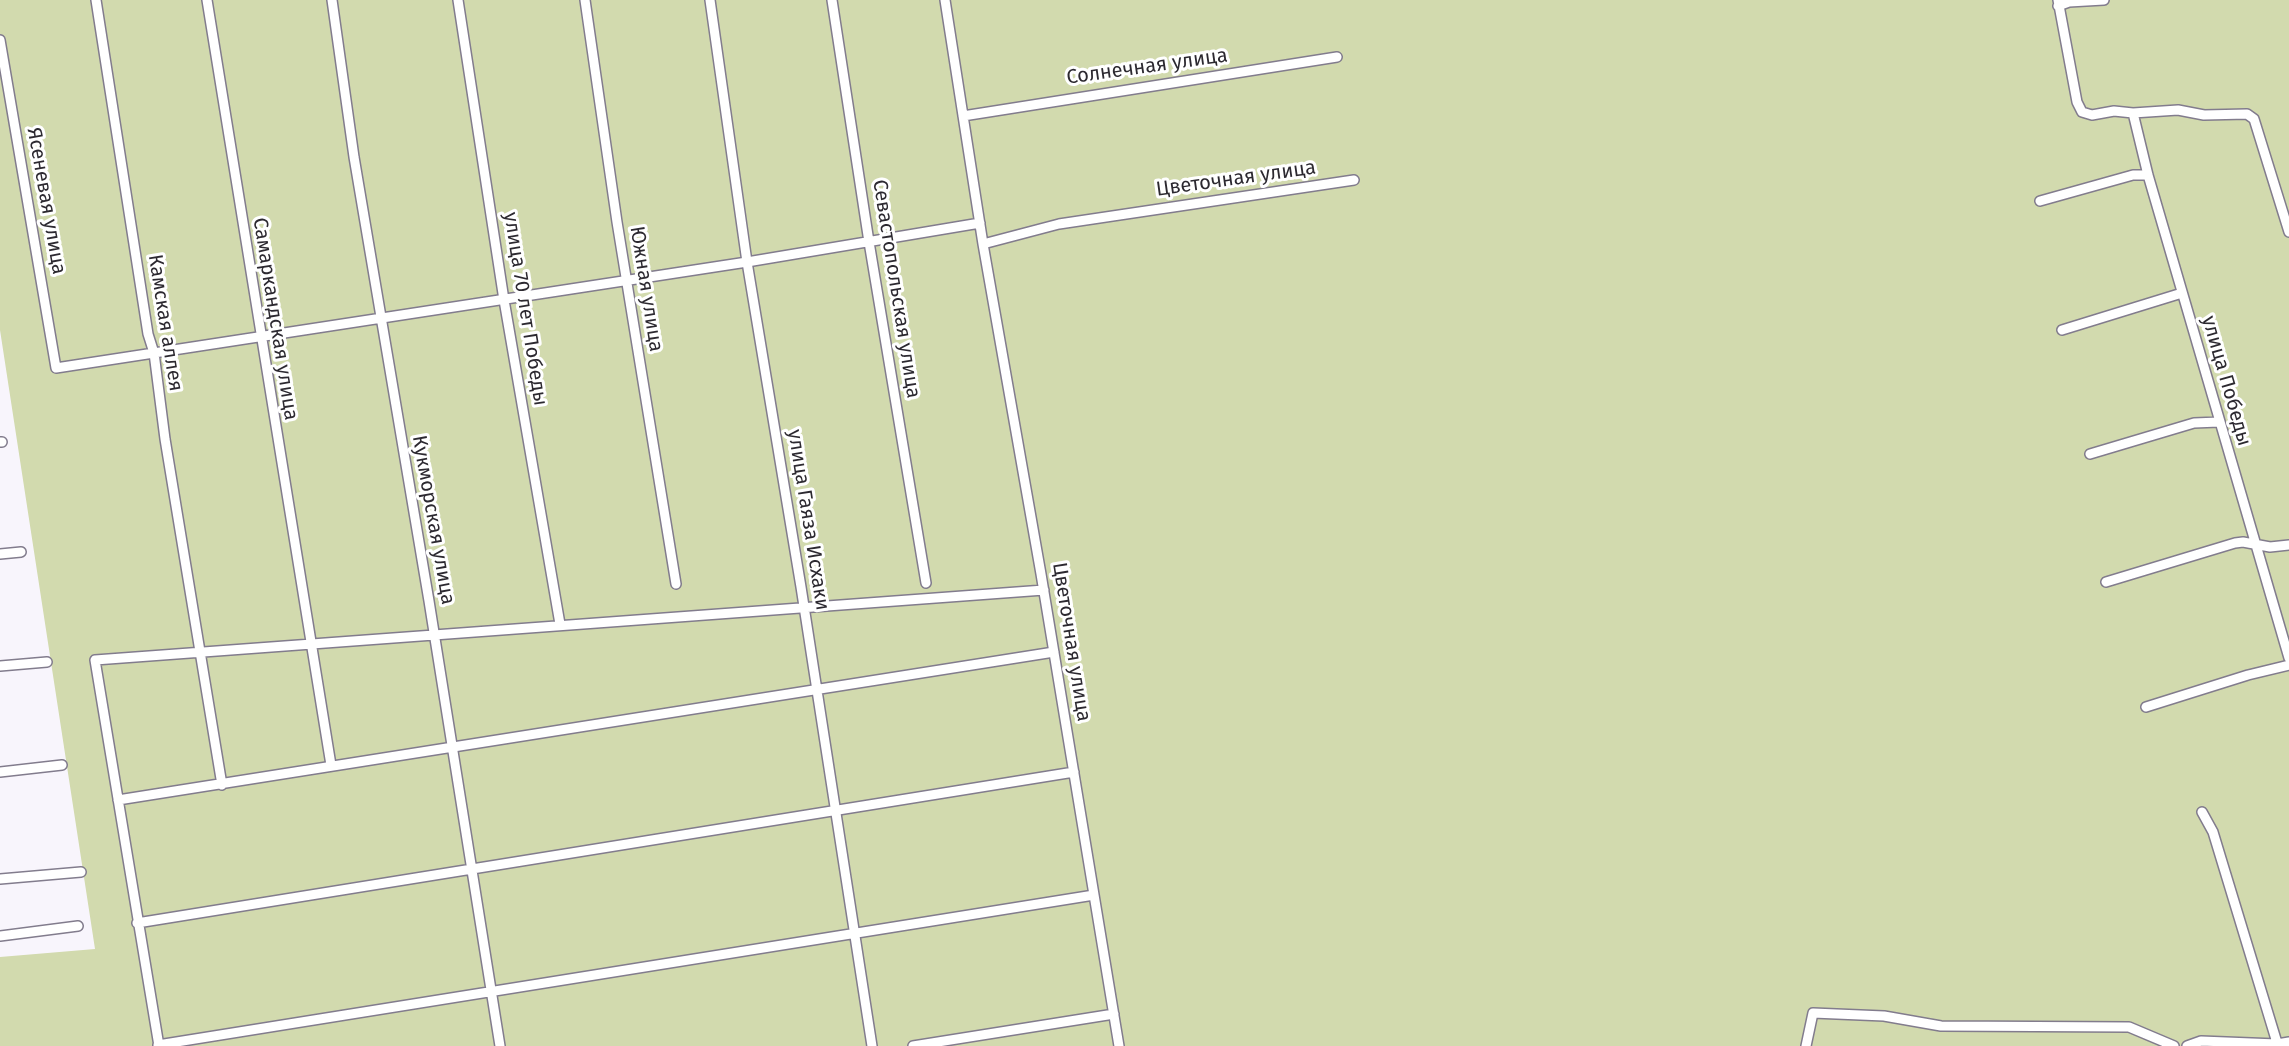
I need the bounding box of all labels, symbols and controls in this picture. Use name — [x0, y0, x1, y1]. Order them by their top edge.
street label: Солнечная улица — [1065, 44, 1229, 90]
street label: Ясеневая улица — [21, 126, 71, 276]
street label: Цветочная улица — [1155, 156, 1317, 202]
street label: Севастопольская улица — [867, 178, 925, 400]
street label: улица 70 лет Победы — [498, 210, 552, 408]
street label: Самаркандская улица — [247, 216, 303, 422]
street label: Южная улица — [624, 224, 668, 354]
street label: Камская аллея — [142, 253, 188, 393]
street label: улица Победы — [2196, 313, 2256, 449]
street label: улица Гаяза Исхаки — [782, 428, 834, 612]
street label: Кукморская улица — [406, 434, 460, 606]
street label: Цветочная улица — [1047, 561, 1095, 723]

